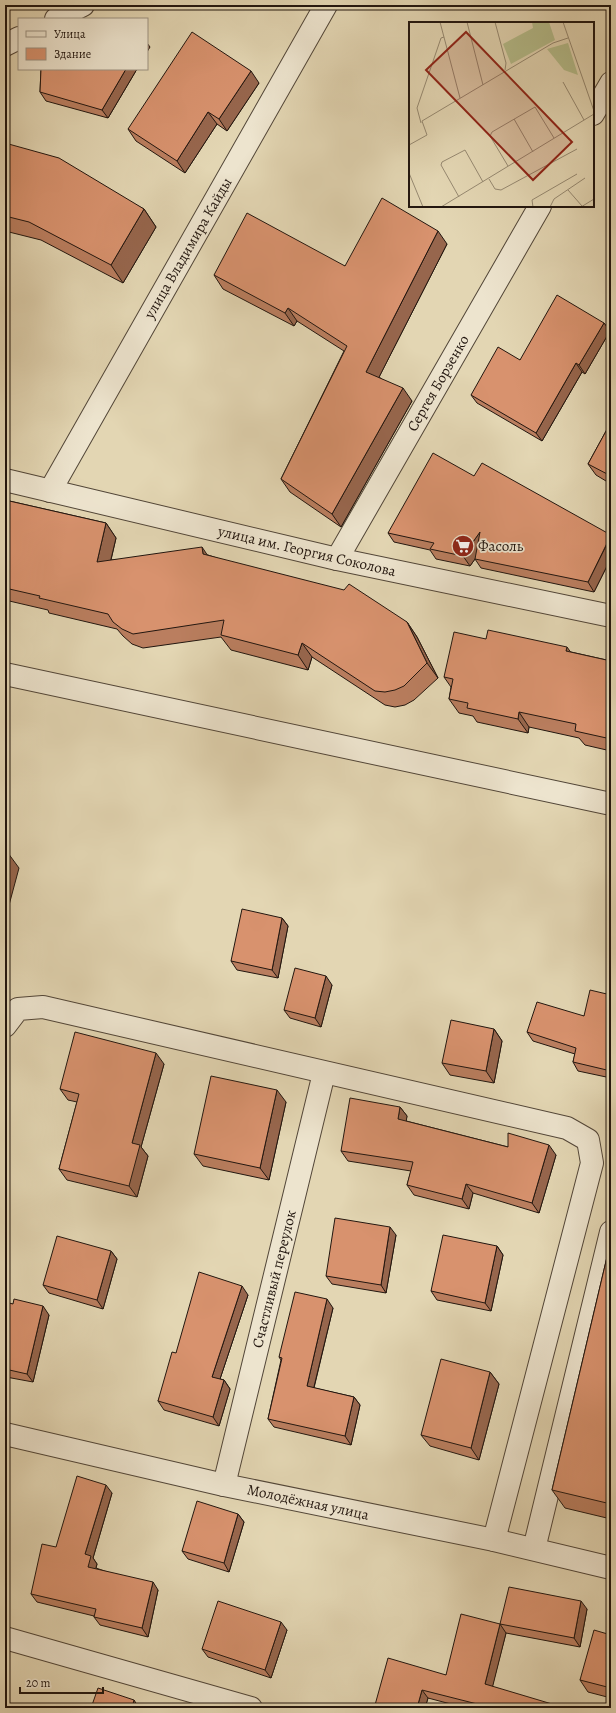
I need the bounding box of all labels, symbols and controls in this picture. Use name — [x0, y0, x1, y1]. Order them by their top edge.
legend — [18, 18, 148, 70]
inset map — [409, 22, 594, 207]
text: Улица — [54, 26, 86, 42]
text: Здание — [54, 46, 91, 62]
street label: улица Владимира Кайды — [139, 174, 237, 323]
street label: Сергея Борзенко — [402, 331, 474, 435]
street label: улица им. Георгия Соколова — [215, 521, 398, 581]
supermarket icon: Фасоль — [450, 533, 476, 559]
place label: Фасоль — [478, 536, 524, 556]
street label: Счастливый переулок — [247, 1208, 301, 1350]
street label: Молодёжная улица — [245, 1479, 371, 1525]
scale bar — [20, 1669, 103, 1695]
text: 20 m — [26, 1675, 50, 1691]

